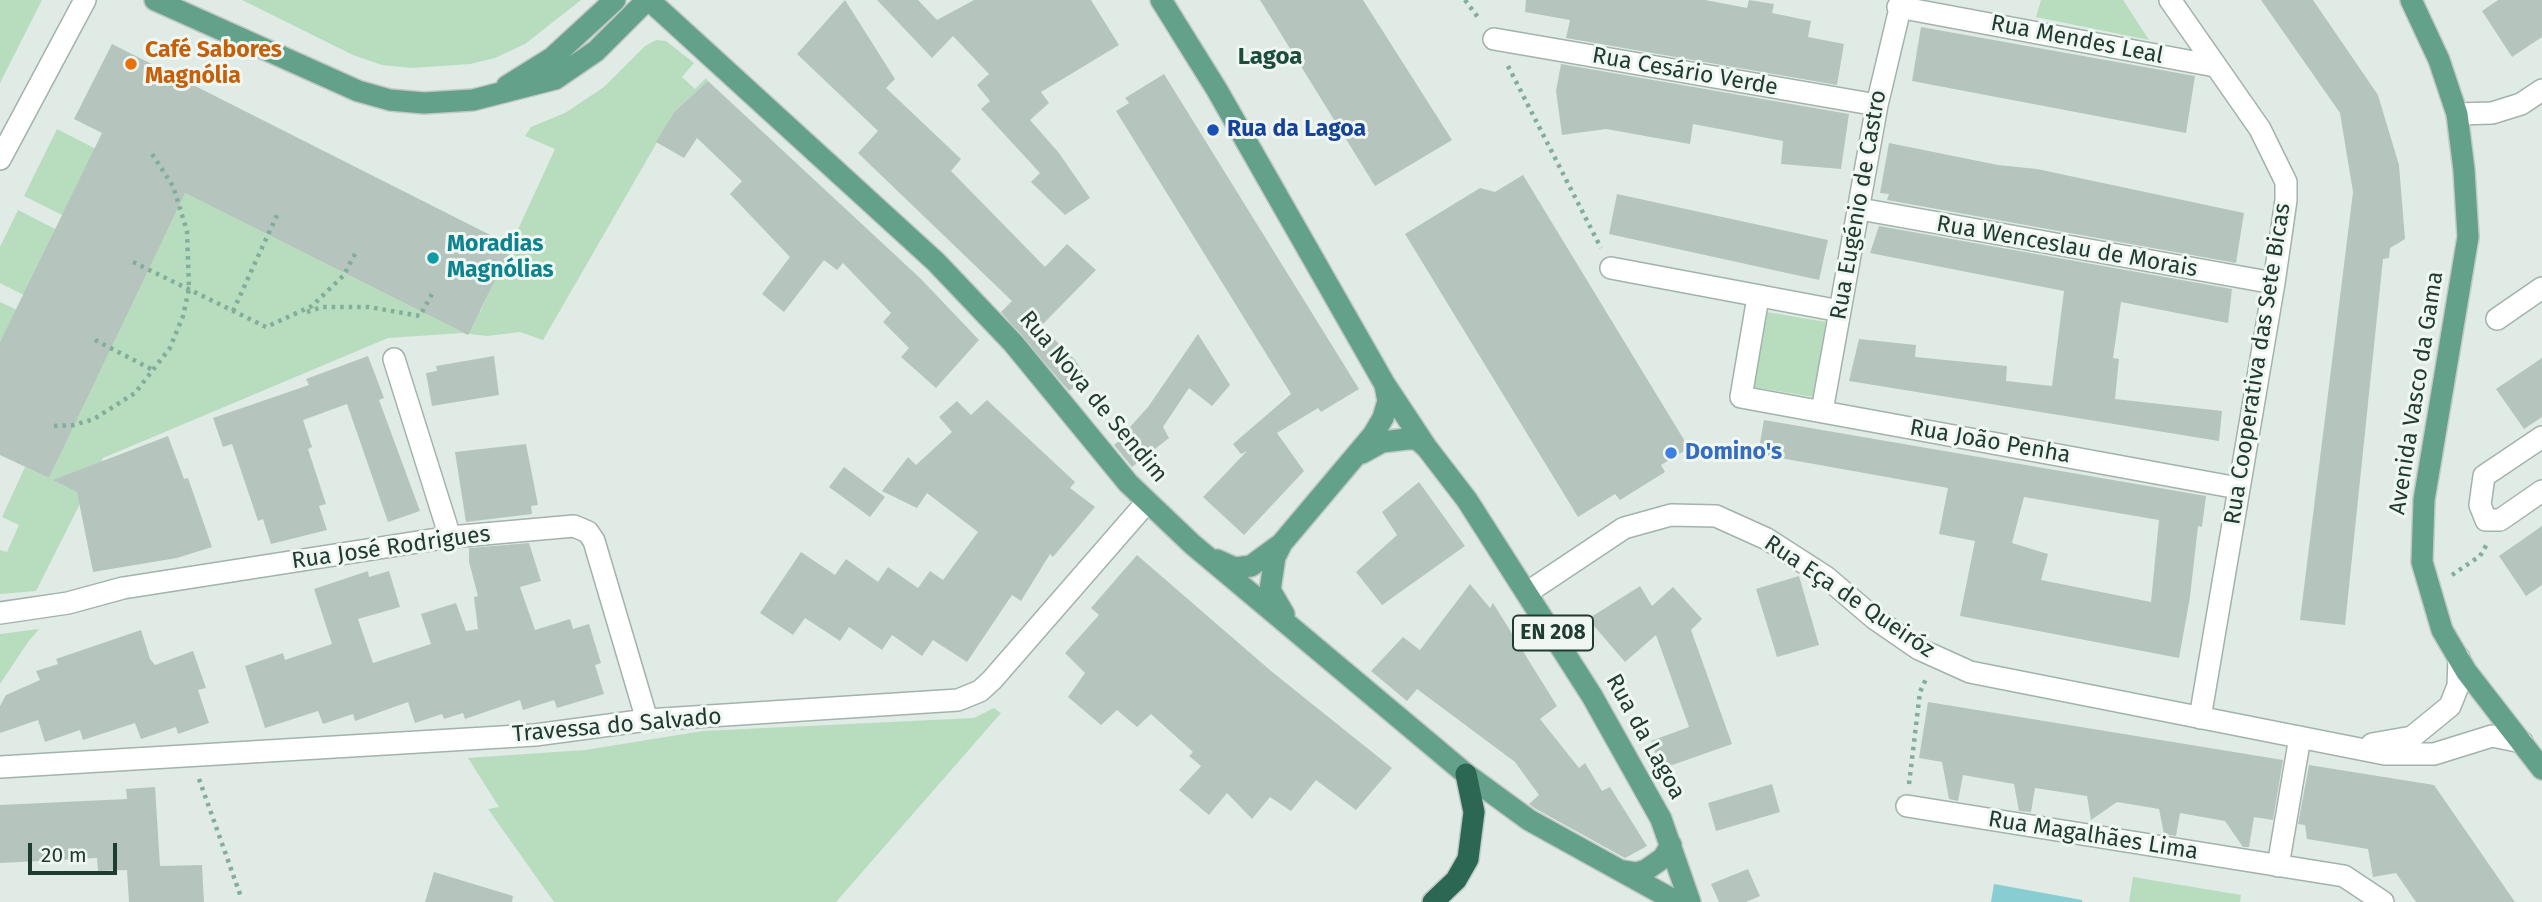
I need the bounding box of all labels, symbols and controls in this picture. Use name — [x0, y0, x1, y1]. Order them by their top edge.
street label: Rua Mendes Leal — [1988, 10, 2166, 70]
place label: Café Sabores Magnólia — [145, 37, 282, 91]
street label: Rua Cesário Verde — [1590, 42, 1780, 102]
district label: Lagoa — [1238, 43, 1302, 71]
marker: Café Sabores Magnólia — [123, 56, 139, 72]
street label: Rua Eugénio de Castro — [1825, 88, 1893, 322]
place label: Rua da Lagoa — [1227, 116, 1366, 144]
marker: Rua da Lagoa — [1205, 122, 1221, 138]
street label: Rua Cooperativa das Sete Bicas — [2219, 201, 2297, 527]
street label: Rua Wenceslau de Morais — [1934, 210, 2200, 284]
place label: Moradias Magnólias — [447, 231, 554, 285]
marker: Moradias Magnólias — [425, 250, 441, 266]
street label: Avenida Vasco da Gama — [2384, 269, 2450, 517]
street label: Rua Nova de Sendim — [1013, 306, 1173, 488]
street label: Rua João Penha — [1907, 414, 2073, 470]
place label: Domino's — [1685, 439, 1782, 467]
marker: Domino's — [1663, 445, 1679, 461]
street label: Rua José Rodrigues — [290, 520, 492, 576]
street label: Rua Eça de Queiróz — [1759, 530, 1939, 664]
road number: EN 208 — [1513, 616, 1593, 650]
street label: Rua da Lagoa — [1599, 669, 1691, 805]
street label: Travessa do Salvado — [511, 703, 723, 749]
street label: Rua Magalhães Lima — [1986, 806, 2200, 866]
scale bar — [32, 828, 121, 872]
text: 20 m — [41, 842, 87, 868]

